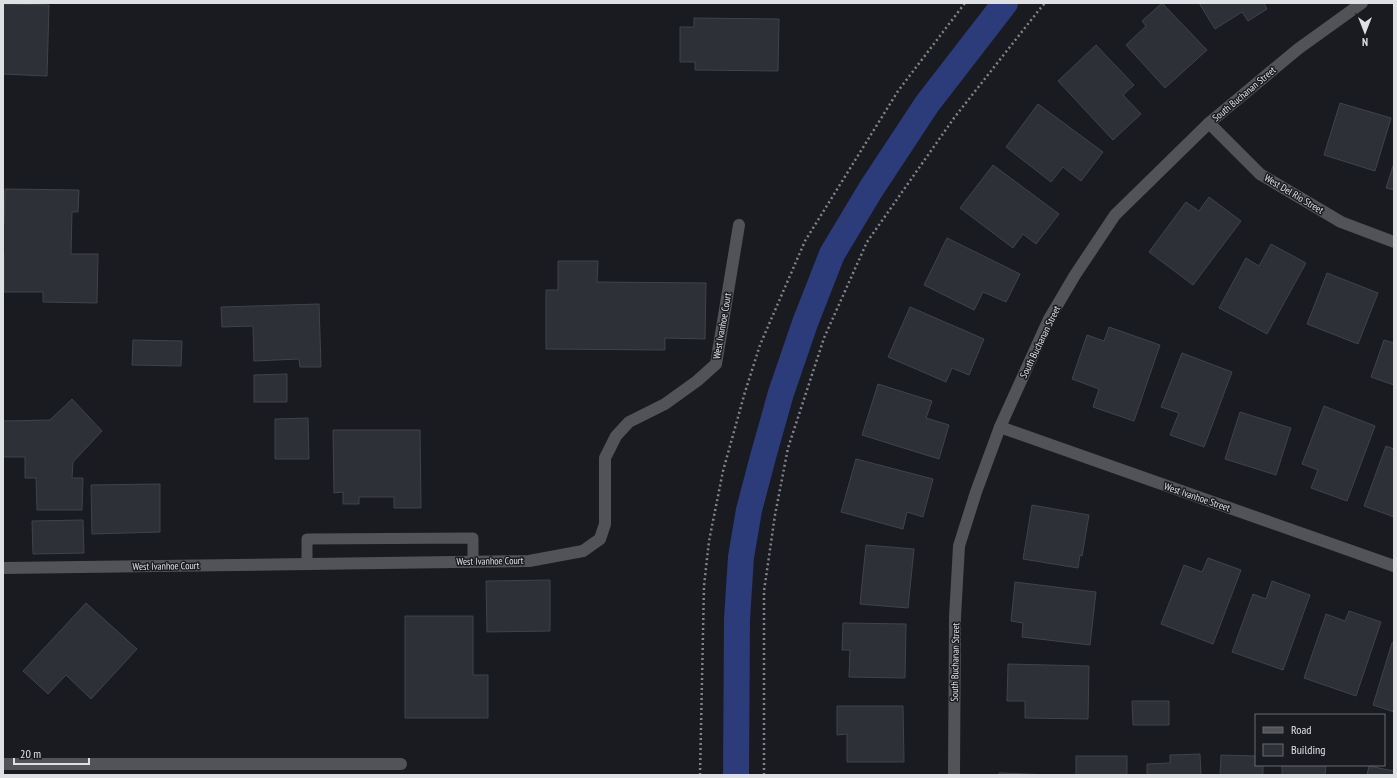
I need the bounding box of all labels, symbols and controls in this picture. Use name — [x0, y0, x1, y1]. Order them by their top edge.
north arrow — [1345, 12, 1385, 52]
text: N — [1362, 35, 1368, 49]
street label: South Buchanan Street — [1210, 64, 1279, 124]
street label: West Del Rio Street — [1262, 171, 1326, 217]
street label: West Ivanhoe Court — [710, 292, 734, 360]
street label: South Buchanan Street — [1017, 304, 1063, 380]
street label: West Ivanhoe Street — [1162, 480, 1232, 514]
street label: West Ivanhoe Court — [456, 554, 524, 568]
street label: West Ivanhoe Court — [132, 559, 200, 573]
street label: South Buchanan Street — [948, 622, 962, 702]
legend — [1255, 714, 1385, 766]
text: Road — [1291, 722, 1311, 737]
scale bar — [14, 740, 89, 766]
text: Building — [1291, 742, 1326, 757]
text: 20 m — [20, 746, 41, 761]

